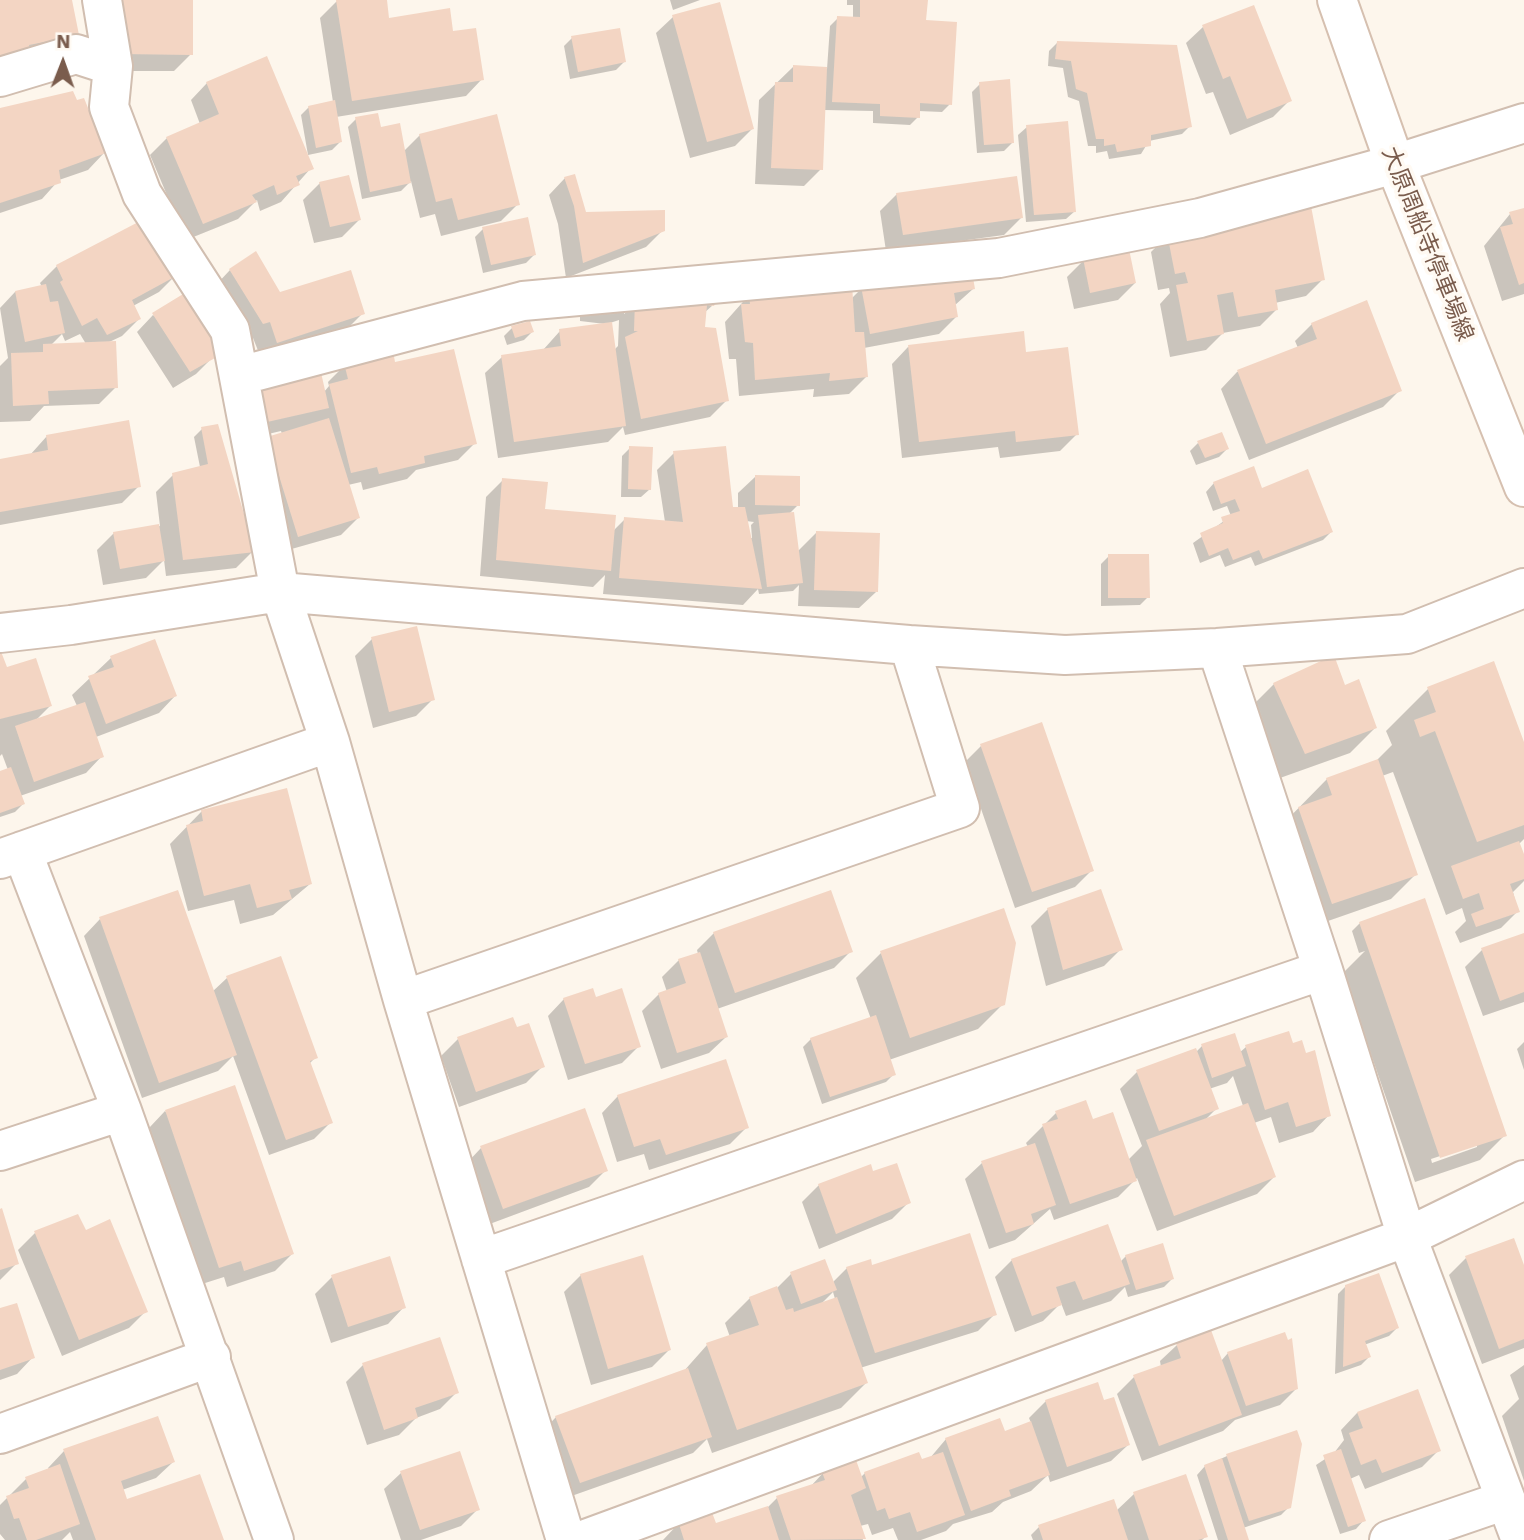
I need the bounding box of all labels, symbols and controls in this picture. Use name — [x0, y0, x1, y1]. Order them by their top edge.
north arrow — [28, 28, 98, 98]
text: N — [56, 30, 71, 53]
street label: 大原周船寺停車場線 — [1375, 143, 1479, 345]

